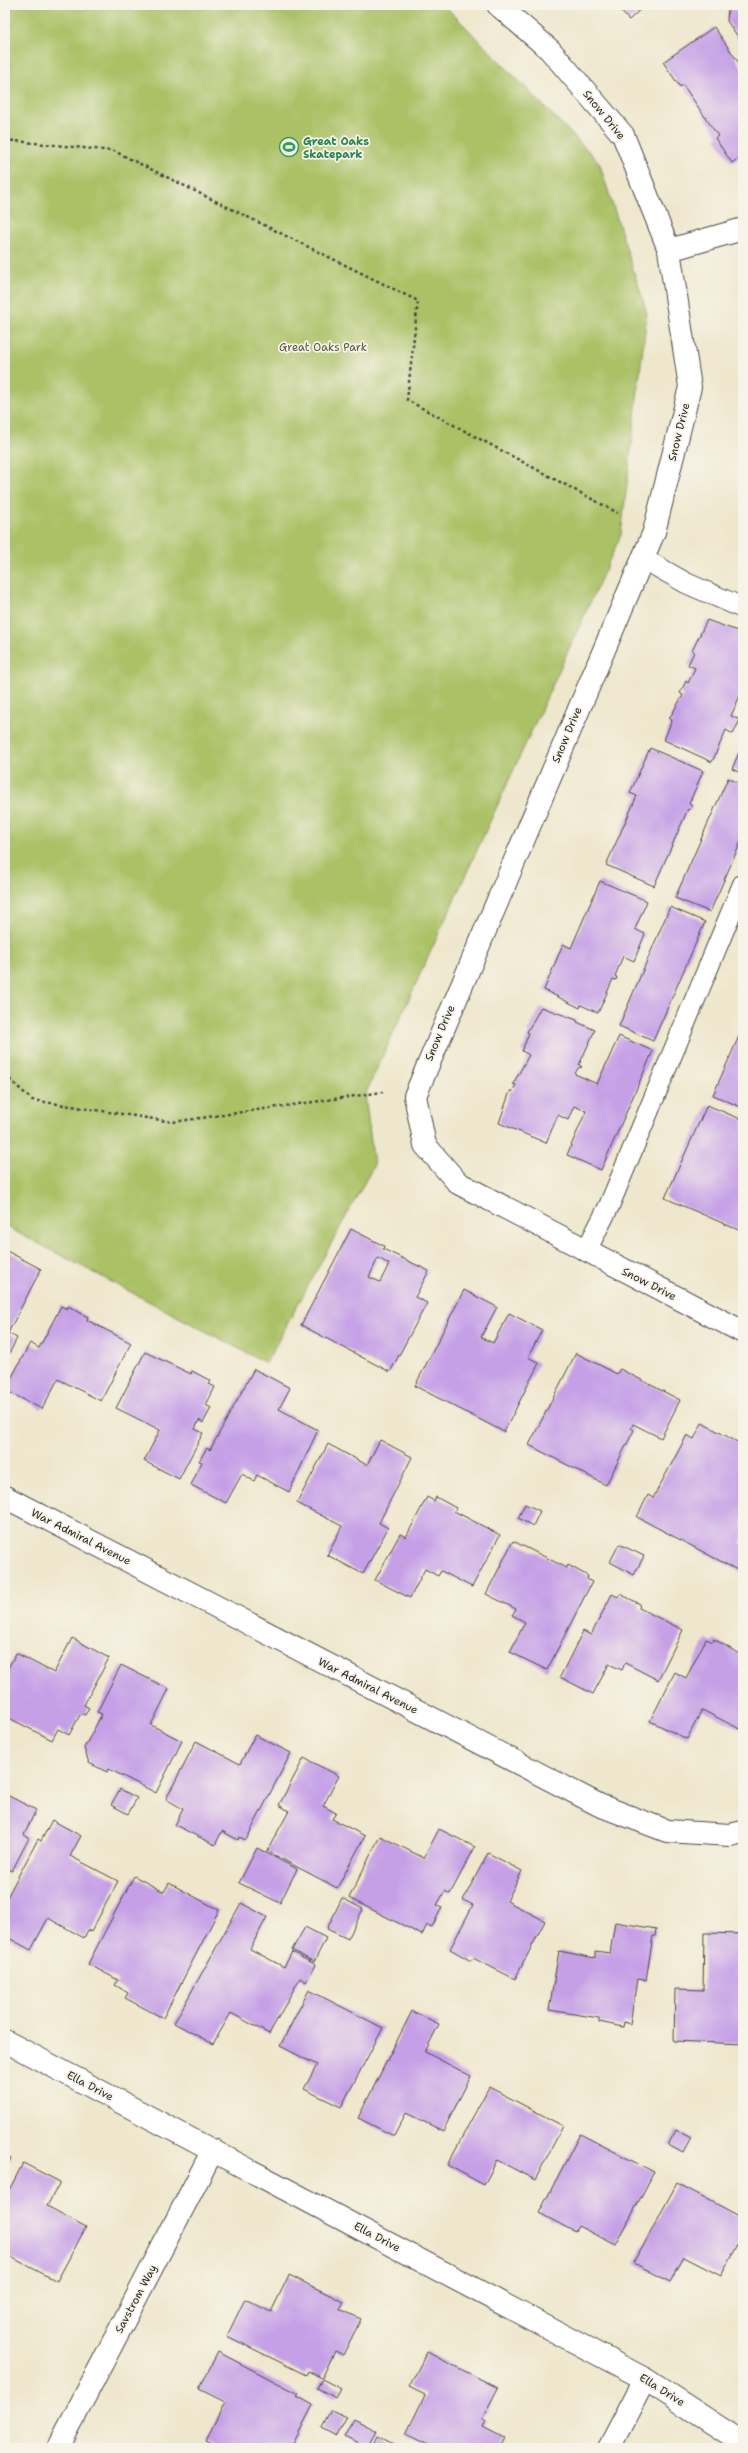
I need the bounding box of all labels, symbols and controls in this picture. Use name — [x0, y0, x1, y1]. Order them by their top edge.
street label: Snow Drive — [579, 87, 629, 143]
place label: Great Oaks Skatepark — [303, 134, 369, 162]
sports icon: Great Oaks Skatepark — [278, 136, 300, 158]
park label: Great Oaks Park — [279, 340, 367, 355]
street label: Snow Drive — [665, 401, 693, 463]
street label: Snow Drive — [548, 705, 586, 765]
street label: Snow Drive — [421, 1003, 459, 1063]
street label: Snow Drive — [619, 1264, 679, 1304]
street label: War Admiral Avenue — [29, 1505, 133, 1569]
street label: War Admiral Avenue — [316, 1654, 420, 1718]
street label: Ella Drive — [64, 2067, 116, 2105]
street label: Ella Drive — [351, 2218, 403, 2256]
street label: Savstrom Way — [112, 2262, 160, 2336]
street label: Ella Drive — [636, 2370, 688, 2410]

